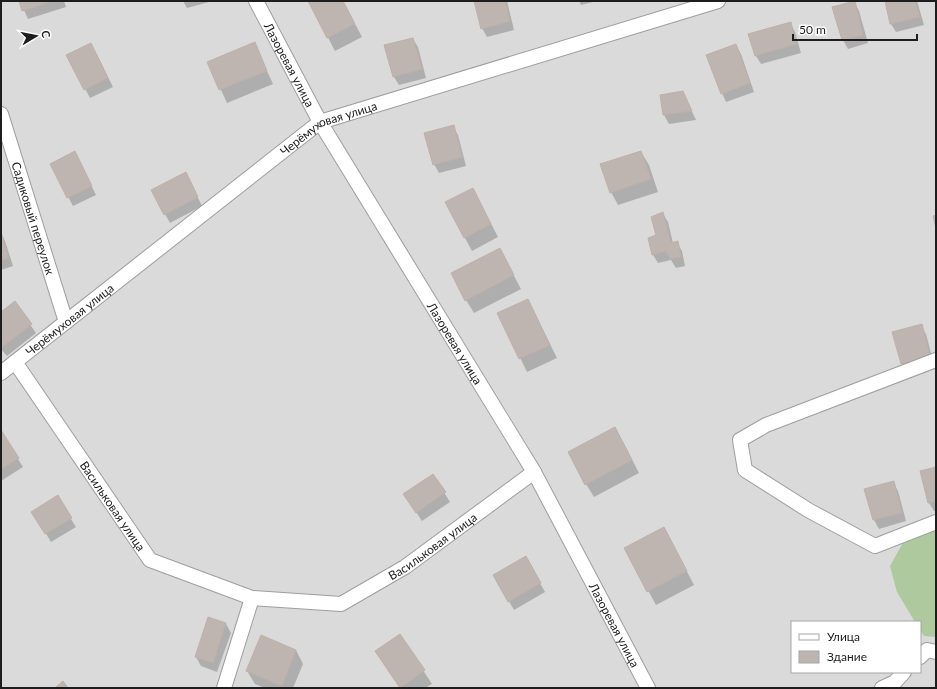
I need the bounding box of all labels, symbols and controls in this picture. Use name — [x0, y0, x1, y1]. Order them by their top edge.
north arrow — [16, 16, 56, 56]
scale bar — [793, 16, 917, 42]
street label: Лазоревая улица — [261, 19, 318, 110]
text: 50 m — [799, 22, 826, 37]
text: С — [39, 29, 53, 40]
street label: Черёмуховая улица — [277, 98, 379, 158]
street label: Садиковый переулок — [9, 160, 58, 277]
street label: Черёмуховая улица — [22, 280, 117, 359]
street label: Лазоревая улица — [424, 298, 486, 387]
street label: Васильковая улица — [77, 458, 149, 554]
street label: Васильковая улица — [385, 509, 480, 583]
street label: Лазоревая улица — [586, 579, 643, 670]
legend — [791, 621, 921, 673]
text: Улица — [827, 629, 860, 644]
text: Здание — [827, 649, 867, 664]

